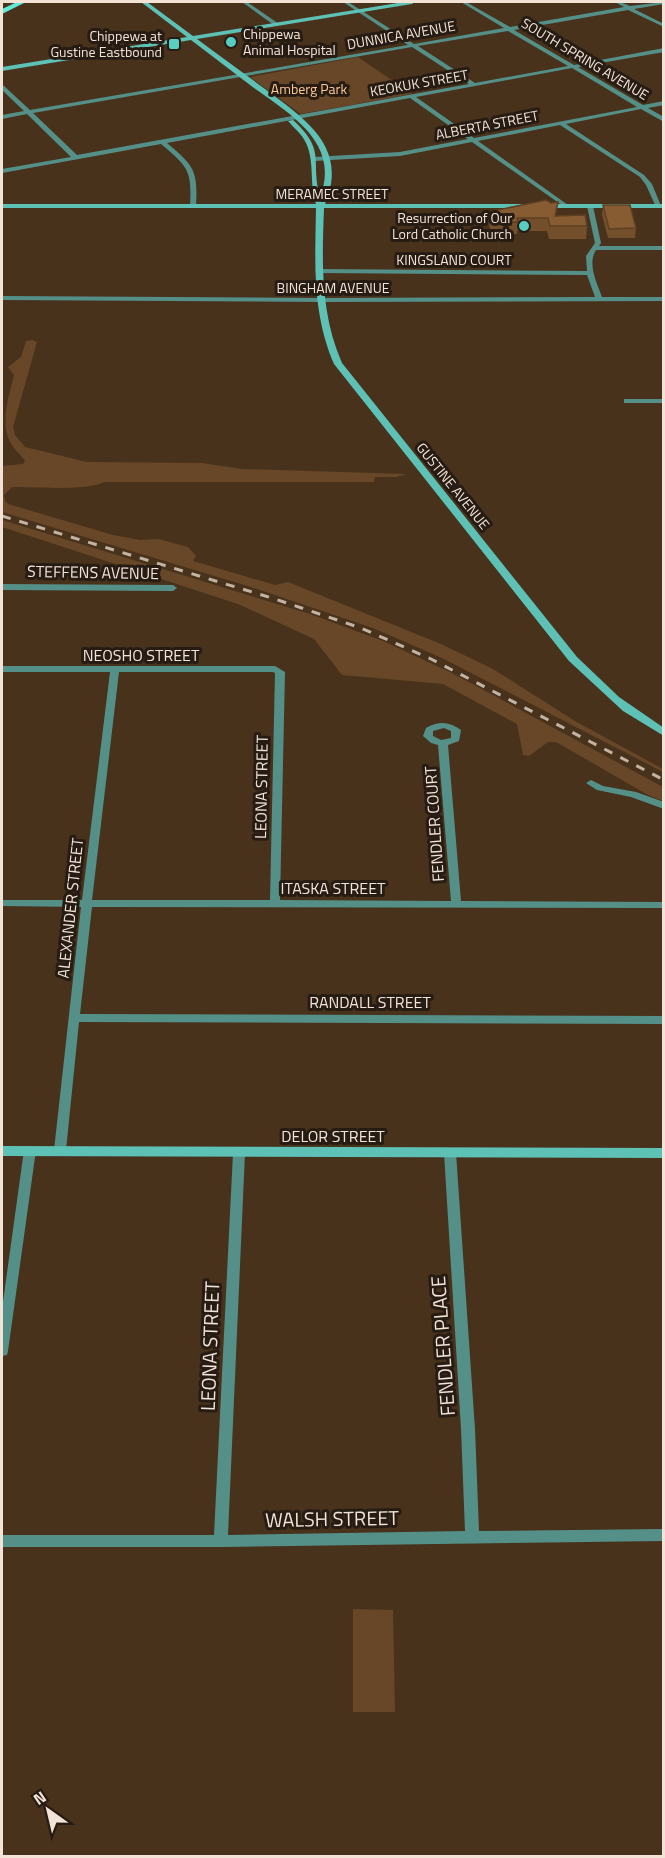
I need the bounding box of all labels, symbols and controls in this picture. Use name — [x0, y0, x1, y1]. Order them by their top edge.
street label: SOUTH SPRING AVENUE — [518, 12, 653, 105]
street label: DUNNICA AVENUE — [345, 15, 457, 54]
place label: Chippewa Animal Hospital — [243, 23, 336, 60]
place label: Chippewa at Gustine Eastbound — [50, 25, 162, 62]
marker: Chippewa Animal Hospital — [224, 35, 238, 49]
marker: Chippewa at Gustine Eastbound — [167, 37, 181, 51]
street label: KEOKUK STREET — [368, 63, 470, 101]
park label: Amberg Park — [271, 78, 347, 99]
street label: ALBERTA STREET — [434, 104, 541, 145]
street label: MERAMEC STREET — [276, 183, 389, 204]
place label: Resurrection of Our Lord Catholic Church — [392, 207, 512, 244]
marker: Resurrection of Our Lord Catholic Church — [517, 219, 531, 233]
street label: KINGSLAND COURT — [396, 249, 512, 270]
street label: BINGHAM AVENUE — [277, 277, 390, 298]
street label: GUSTINE AVENUE — [412, 438, 495, 534]
street label: STEFFENS AVENUE — [27, 559, 159, 585]
street label: NEOSHO STREET — [83, 643, 200, 667]
street label: LEONA STREET — [248, 734, 274, 839]
street label: FENDLER COURT — [418, 765, 450, 883]
street label: ALEXANDER STREET — [51, 836, 89, 979]
street label: ITASKA STREET — [281, 876, 386, 900]
street label: RANDALL STREET — [309, 990, 431, 1014]
street label: DELOR STREET — [281, 1124, 385, 1148]
street label: FENDLER PLACE — [422, 1275, 463, 1417]
street label: LEONA STREET — [192, 1280, 227, 1411]
street label: WALSH STREET — [265, 1502, 400, 1535]
north arrow — [18, 1780, 78, 1840]
text: N — [28, 1785, 51, 1811]

